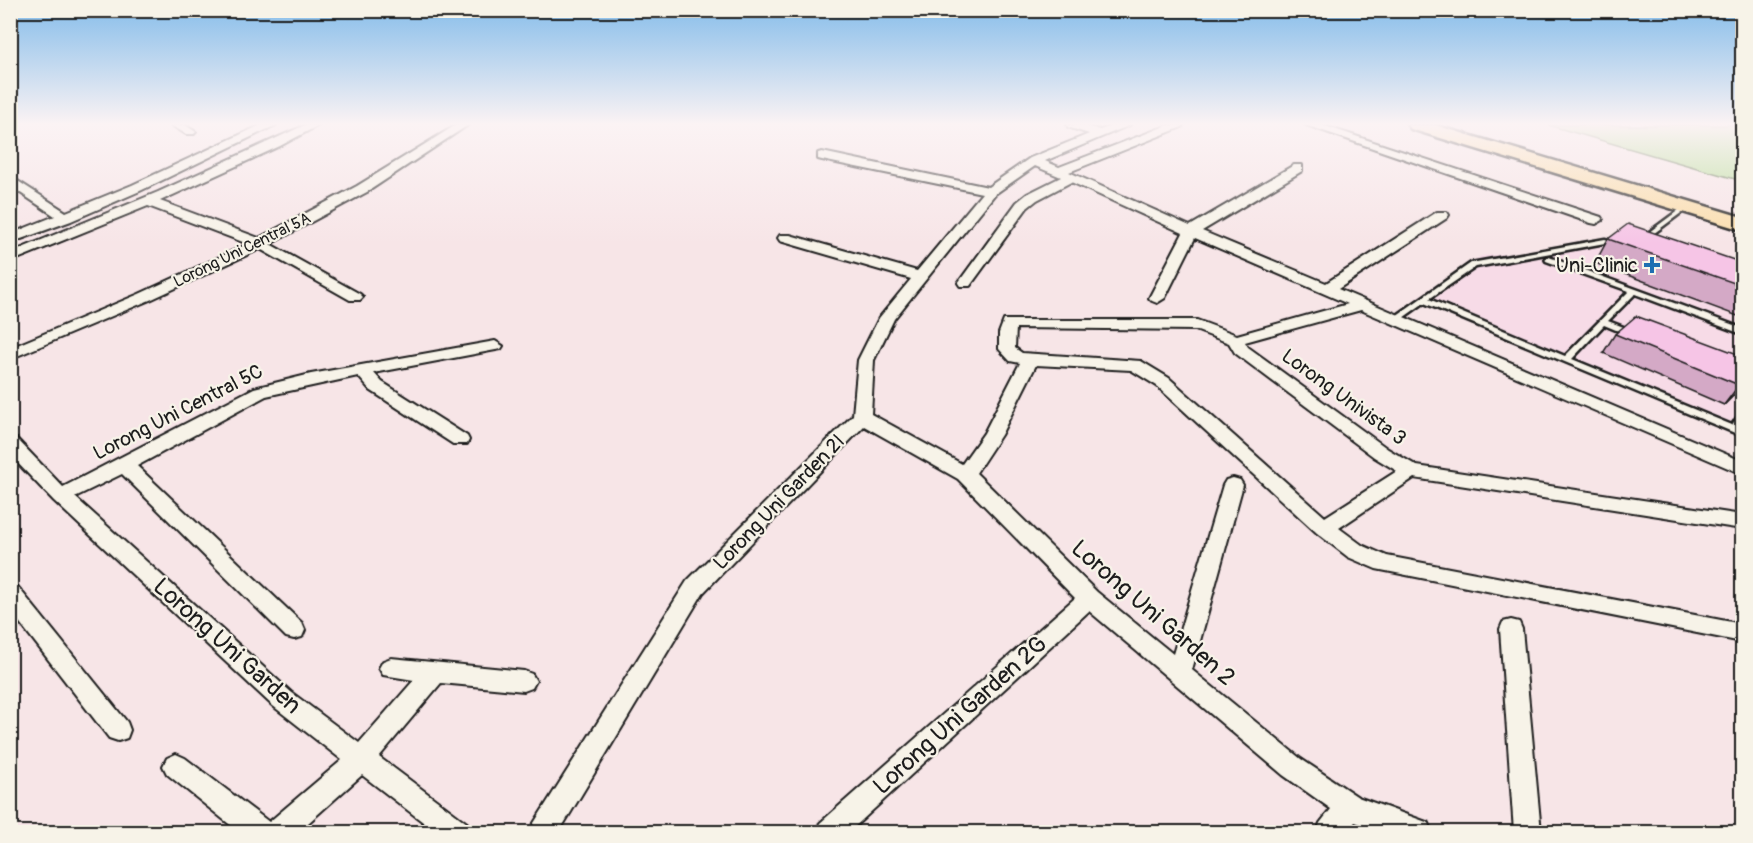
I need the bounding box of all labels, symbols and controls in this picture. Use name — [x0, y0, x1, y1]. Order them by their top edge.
street label: Lorong Uni Central 5A — [170, 208, 314, 292]
place label: Uni-Clinic — [1556, 253, 1638, 278]
marker: Uni-Clinic — [1643, 256, 1661, 274]
street label: Lorong Univista 3 — [1277, 343, 1411, 451]
street label: Lorong Uni Central 5C — [89, 358, 267, 466]
street label: Lorong Uni Garden 2I — [708, 429, 850, 575]
street label: Lorong Uni Garden 2 — [1065, 534, 1241, 692]
street label: Lorong Uni Garden — [147, 572, 307, 720]
street label: Lorong Uni Garden 2G — [867, 629, 1053, 801]

